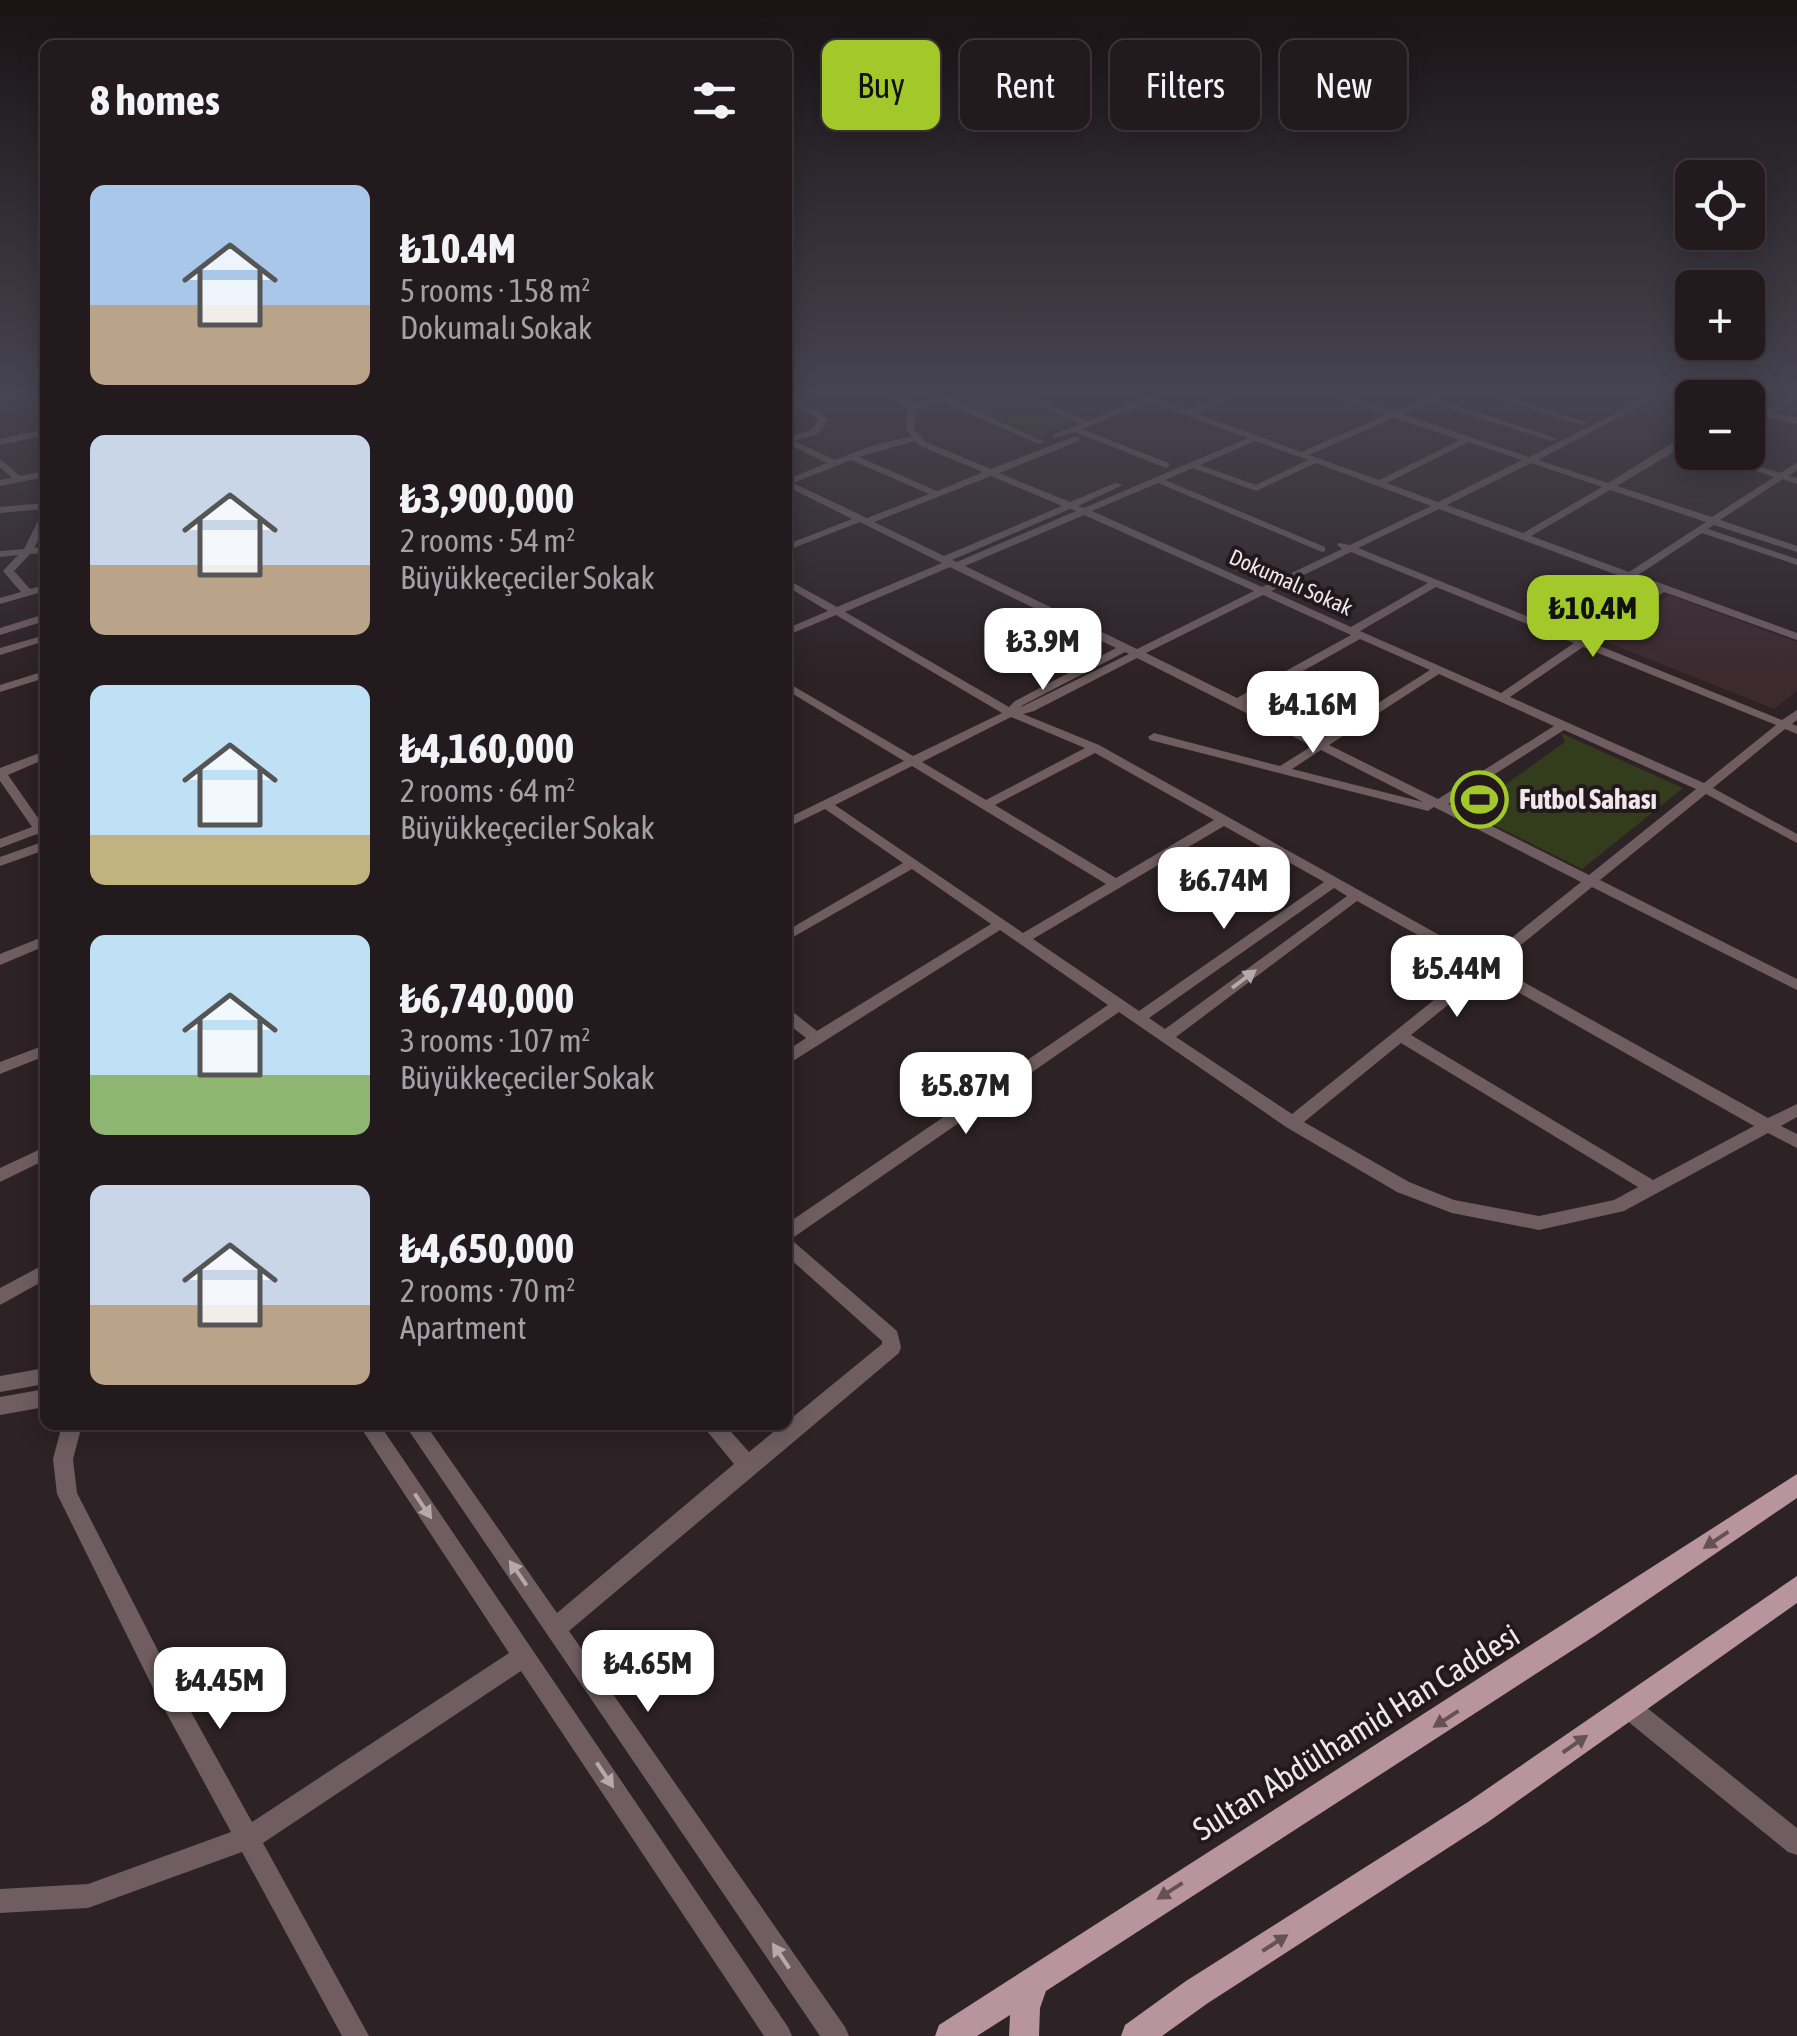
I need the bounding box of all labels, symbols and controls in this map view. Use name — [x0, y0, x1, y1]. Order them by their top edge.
chip: Buy — [822, 40, 940, 130]
chip: Rent — [960, 40, 1090, 130]
chip: Filters — [1110, 40, 1260, 130]
chip: New — [1280, 40, 1407, 130]
icon: filters — [687, 73, 742, 128]
text: 8 homes — [90, 76, 220, 124]
map controls — [1675, 160, 1765, 470]
button: locate — [1675, 160, 1765, 250]
text: ₺10.4M — [400, 224, 516, 272]
icon: home — [170, 225, 290, 345]
button: + — [1675, 270, 1765, 360]
text: 5 rooms · 158 m² — [400, 272, 590, 309]
text: Dokumalı Sokak — [400, 309, 592, 346]
button: − — [1675, 380, 1765, 470]
text: ₺3,900,000 — [400, 474, 574, 522]
icon: home — [170, 475, 290, 595]
text: 2 rooms · 54 m² — [400, 522, 575, 559]
street label: Dokumalı Sokak — [1225, 543, 1357, 621]
text: Büyükkeçeciler Sokak — [400, 559, 655, 596]
pin: ₺10.4M — [1512, 575, 1674, 660]
text: ₺10.4M — [1549, 589, 1637, 626]
pin: ₺3.9M — [973, 608, 1113, 693]
text: ₺3.9M — [1006, 622, 1080, 659]
pin: ₺4.16M — [1232, 671, 1394, 756]
text: ₺4.16M — [1269, 685, 1357, 722]
text: ₺4,160,000 — [400, 724, 574, 772]
icon: home — [170, 725, 290, 845]
sports icon: Futbol Sahası — [1450, 769, 1510, 829]
text: 2 rooms · 64 m² — [400, 772, 575, 809]
place label: Futbol Sahası — [1519, 783, 1657, 815]
text: Büyükkeçeciler Sokak — [400, 809, 655, 846]
pin: ₺6.74M — [1143, 847, 1305, 932]
text: ₺6.74M — [1180, 861, 1268, 898]
pin: ₺5.44M — [1376, 935, 1538, 1020]
text: ₺5.44M — [1413, 949, 1501, 986]
one-way arrow — [1230, 970, 1257, 990]
text: ₺6,740,000 — [400, 974, 574, 1022]
icon: home — [170, 975, 290, 1095]
text: 3 rooms · 107 m² — [400, 1022, 590, 1059]
pin: ₺5.87M — [885, 1052, 1047, 1137]
text: Büyükkeçeciler Sokak — [400, 1059, 655, 1096]
text: ₺5.87M — [922, 1066, 1010, 1103]
text: ₺4,650,000 — [400, 1224, 574, 1272]
icon: home — [170, 1225, 290, 1345]
text: 2 rooms · 70 m² — [400, 1272, 575, 1309]
text: Apartment — [400, 1309, 526, 1346]
one-way arrow — [414, 1492, 432, 1519]
one-way arrow — [1703, 1530, 1730, 1549]
one-way arrow — [509, 1559, 528, 1586]
street label: Sultan Abdülhamid Han Caddesi — [1186, 1616, 1526, 1848]
pin: ₺4.65M — [567, 1630, 729, 1715]
text: ₺4.65M — [604, 1644, 692, 1681]
pin: ₺4.45M — [139, 1647, 301, 1732]
text: ₺4.45M — [176, 1661, 264, 1698]
one-way arrow — [1432, 1710, 1459, 1728]
one-way arrow — [1562, 1734, 1589, 1754]
one-way arrow — [595, 1761, 614, 1789]
one-way arrow — [1156, 1882, 1183, 1900]
one-way arrow — [1262, 1934, 1289, 1952]
one-way arrow — [772, 1942, 791, 1969]

